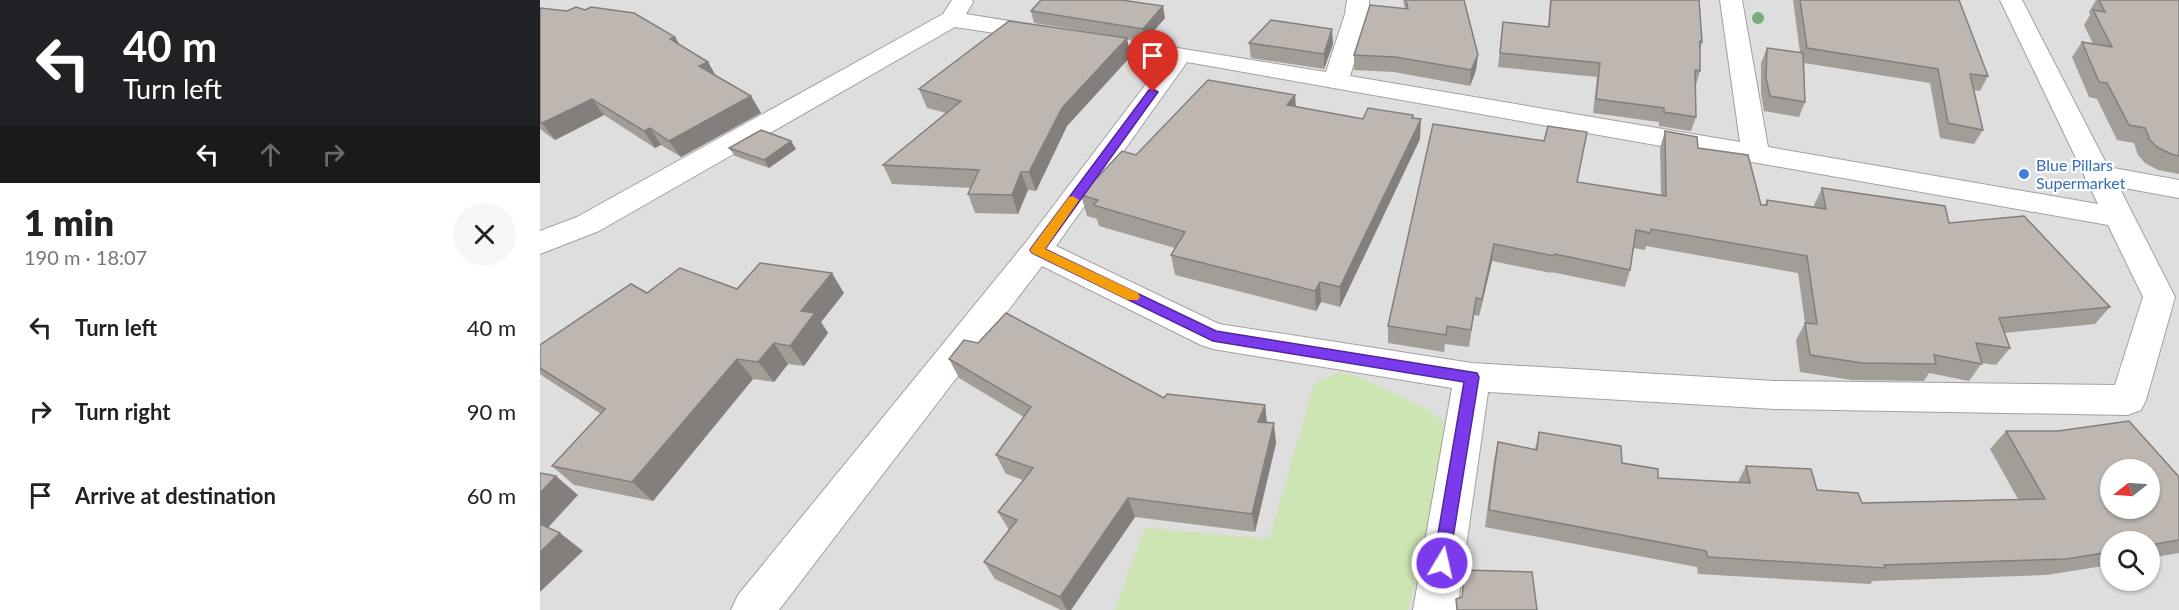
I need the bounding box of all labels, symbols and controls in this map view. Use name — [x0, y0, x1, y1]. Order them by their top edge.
text: 40 m — [123, 21, 217, 71]
icon: left — [24, 24, 102, 102]
pin — [1127, 30, 1178, 92]
icon: arrive — [1136, 39, 1169, 72]
text: Turn left — [123, 72, 222, 105]
icon: left — [191, 138, 224, 171]
icon: ahead — [254, 138, 287, 171]
icon: right — [317, 138, 350, 171]
place label: Blue Pillars Supermarket — [2036, 155, 2126, 192]
marker: Blue Pillars Supermarket — [2017, 167, 2031, 181]
text: 1 min — [24, 200, 114, 244]
button: close — [453, 203, 516, 266]
text: 190 m · 18:07 — [24, 245, 147, 269]
icon: left — [24, 311, 57, 344]
text: Turn left — [75, 314, 157, 341]
text: 40 m — [467, 314, 516, 341]
icon: right — [24, 395, 57, 428]
text: Turn right — [75, 398, 170, 425]
text: 90 m — [467, 398, 516, 425]
north arrow — [2100, 459, 2160, 519]
map controls — [2100, 459, 2160, 591]
icon: arrive — [24, 479, 57, 512]
text: Arrive at destination — [75, 482, 276, 509]
text: 60 m — [467, 482, 516, 509]
position arrow — [1410, 531, 1474, 595]
button: search — [2100, 531, 2160, 591]

